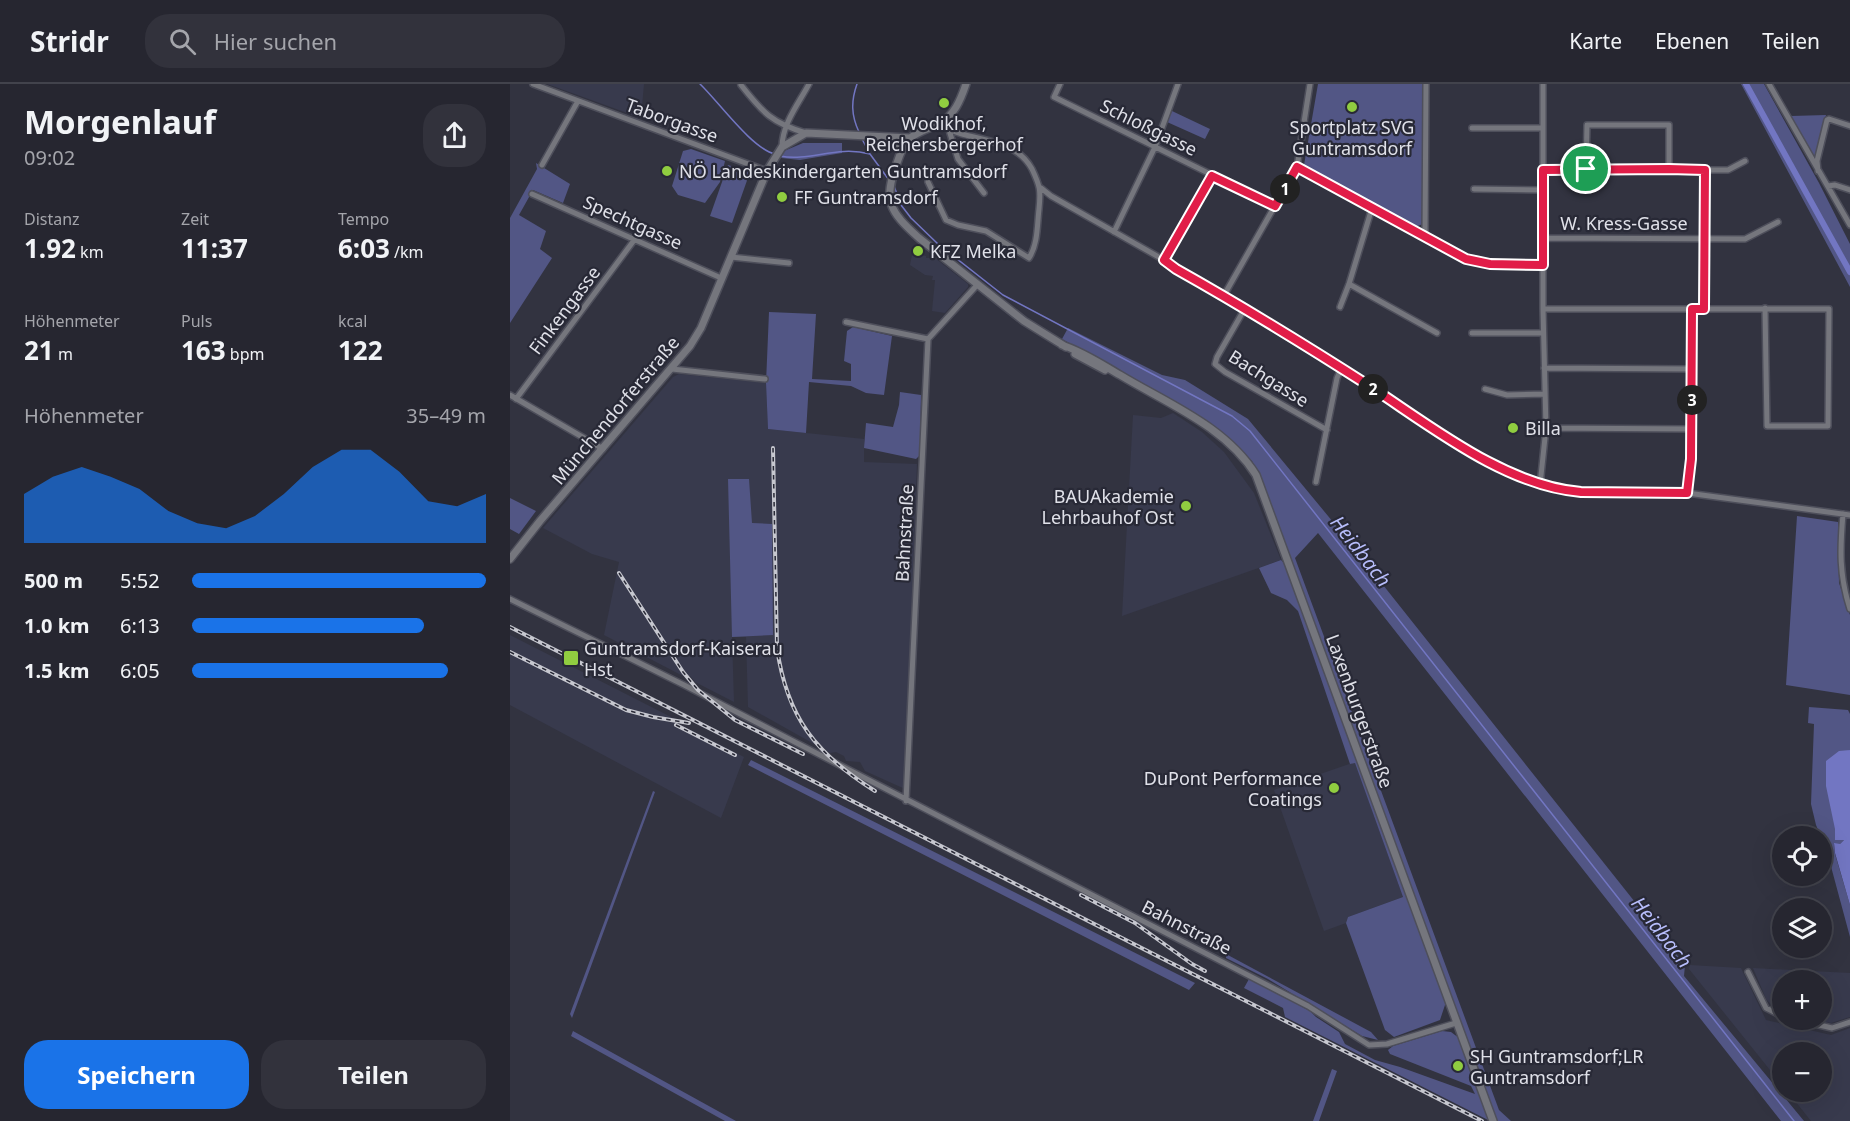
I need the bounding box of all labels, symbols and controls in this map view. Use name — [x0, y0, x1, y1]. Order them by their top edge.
search box — [145, 14, 565, 68]
text: Stridr — [30, 22, 109, 60]
icon: search — [166, 25, 199, 58]
text: Hier suchen — [214, 26, 337, 56]
text: Karte — [1569, 27, 1622, 55]
text: Ebenen — [1655, 27, 1729, 55]
text: Teilen — [1762, 27, 1820, 55]
street label: Taborgasse — [623, 92, 721, 148]
street label: Schloßgasse — [1097, 93, 1201, 161]
marker: Wodikhof, Reichersbergerhof — [937, 96, 951, 110]
text: Morgenlauf — [24, 99, 216, 144]
marker: Sportplatz SVG Guntramsdorf — [1345, 100, 1359, 114]
button: share — [423, 104, 486, 167]
place label: Wodikhof, Reichersbergerhof — [865, 111, 1023, 156]
place label: Sportplatz SVG Guntramsdorf — [1290, 115, 1414, 160]
pin — [1560, 143, 1611, 194]
text: 09:02 — [24, 144, 75, 171]
icon: arrive — [1569, 152, 1602, 185]
place label: NÖ Landeskindergarten Guntramsdorf — [679, 159, 1008, 183]
marker: NÖ Landeskindergarten Guntramsdorf — [660, 164, 674, 178]
pin: 1 — [1270, 174, 1300, 204]
text: 1 — [1280, 178, 1290, 200]
place label: FF Guntramsdorf — [794, 185, 938, 209]
street label: Spechtgasse — [580, 189, 686, 255]
marker: FF Guntramsdorf — [775, 190, 789, 204]
text: Distanz — [24, 208, 80, 230]
text: Zeit — [181, 208, 209, 230]
text: Tempo — [338, 208, 389, 230]
street label: W. Kress-Gasse — [1560, 211, 1688, 235]
text: 1.92 — [24, 230, 76, 266]
text: 11:37 — [181, 230, 248, 266]
text: 6:03 — [338, 230, 390, 266]
place label: KFZ Melka — [930, 239, 1016, 263]
text: km — [76, 241, 104, 263]
text: /km — [390, 241, 424, 263]
marker: KFZ Melka — [911, 244, 925, 258]
street label: Finkengasse — [523, 261, 605, 359]
text: Höhenmeter — [24, 310, 120, 332]
text: Puls — [181, 310, 212, 332]
text: kcal — [338, 310, 367, 332]
street label: Münchendorferstraße — [546, 331, 684, 489]
text: 21 — [24, 332, 54, 368]
text: 163 — [181, 332, 226, 368]
text: 122 — [338, 332, 383, 368]
text: m — [54, 343, 73, 365]
text: bpm — [226, 343, 264, 365]
street label: Bachgasse — [1224, 344, 1314, 412]
pin: 2 — [1358, 374, 1388, 404]
text: 2 — [1368, 378, 1378, 400]
pin: 3 — [1677, 385, 1707, 415]
text: 3 — [1687, 389, 1697, 411]
text: Höhenmeter — [24, 402, 144, 429]
text: 35–49 m — [406, 402, 486, 429]
place label: Billa — [1525, 416, 1561, 440]
marker: Billa — [1506, 421, 1520, 435]
street label: Bahnstraße — [889, 484, 919, 582]
place label: BAUAkademie Lehrbauhof Ost — [1042, 484, 1174, 529]
marker: BAUAkademie Lehrbauhof Ost — [1179, 499, 1193, 513]
water label: Heidbach — [1325, 510, 1397, 592]
text: 500 m — [24, 567, 83, 594]
text: 5:52 — [120, 567, 160, 594]
text: 1.0 km — [24, 612, 90, 639]
text: 6:13 — [120, 612, 160, 639]
street label: Laxenburgerstraße — [1321, 631, 1399, 791]
place label: Guntramsdorf-Kaiserau Hst — [584, 636, 783, 681]
marker: Guntramsdorf-Kaiserau Hst — [562, 649, 580, 667]
text: 1.5 km — [24, 657, 90, 684]
text: 6:05 — [120, 657, 160, 684]
place label: DuPont Performance Coatings — [1144, 766, 1322, 811]
marker: DuPont Performance Coatings — [1327, 781, 1341, 795]
map controls — [1772, 826, 1832, 1102]
button: locate — [1772, 826, 1832, 886]
water label: Heidbach — [1626, 891, 1698, 973]
street label: Bahnstraße — [1138, 894, 1236, 960]
button: layers — [1772, 898, 1832, 958]
button: + — [1772, 970, 1832, 1030]
button: Speichern — [24, 1040, 249, 1109]
button: Teilen — [261, 1040, 486, 1109]
button: − — [1772, 1042, 1832, 1102]
place label: SH Guntramsdorf;LR Guntramsdorf — [1470, 1044, 1643, 1089]
marker: SH Guntramsdorf;LR Guntramsdorf — [1451, 1059, 1465, 1073]

